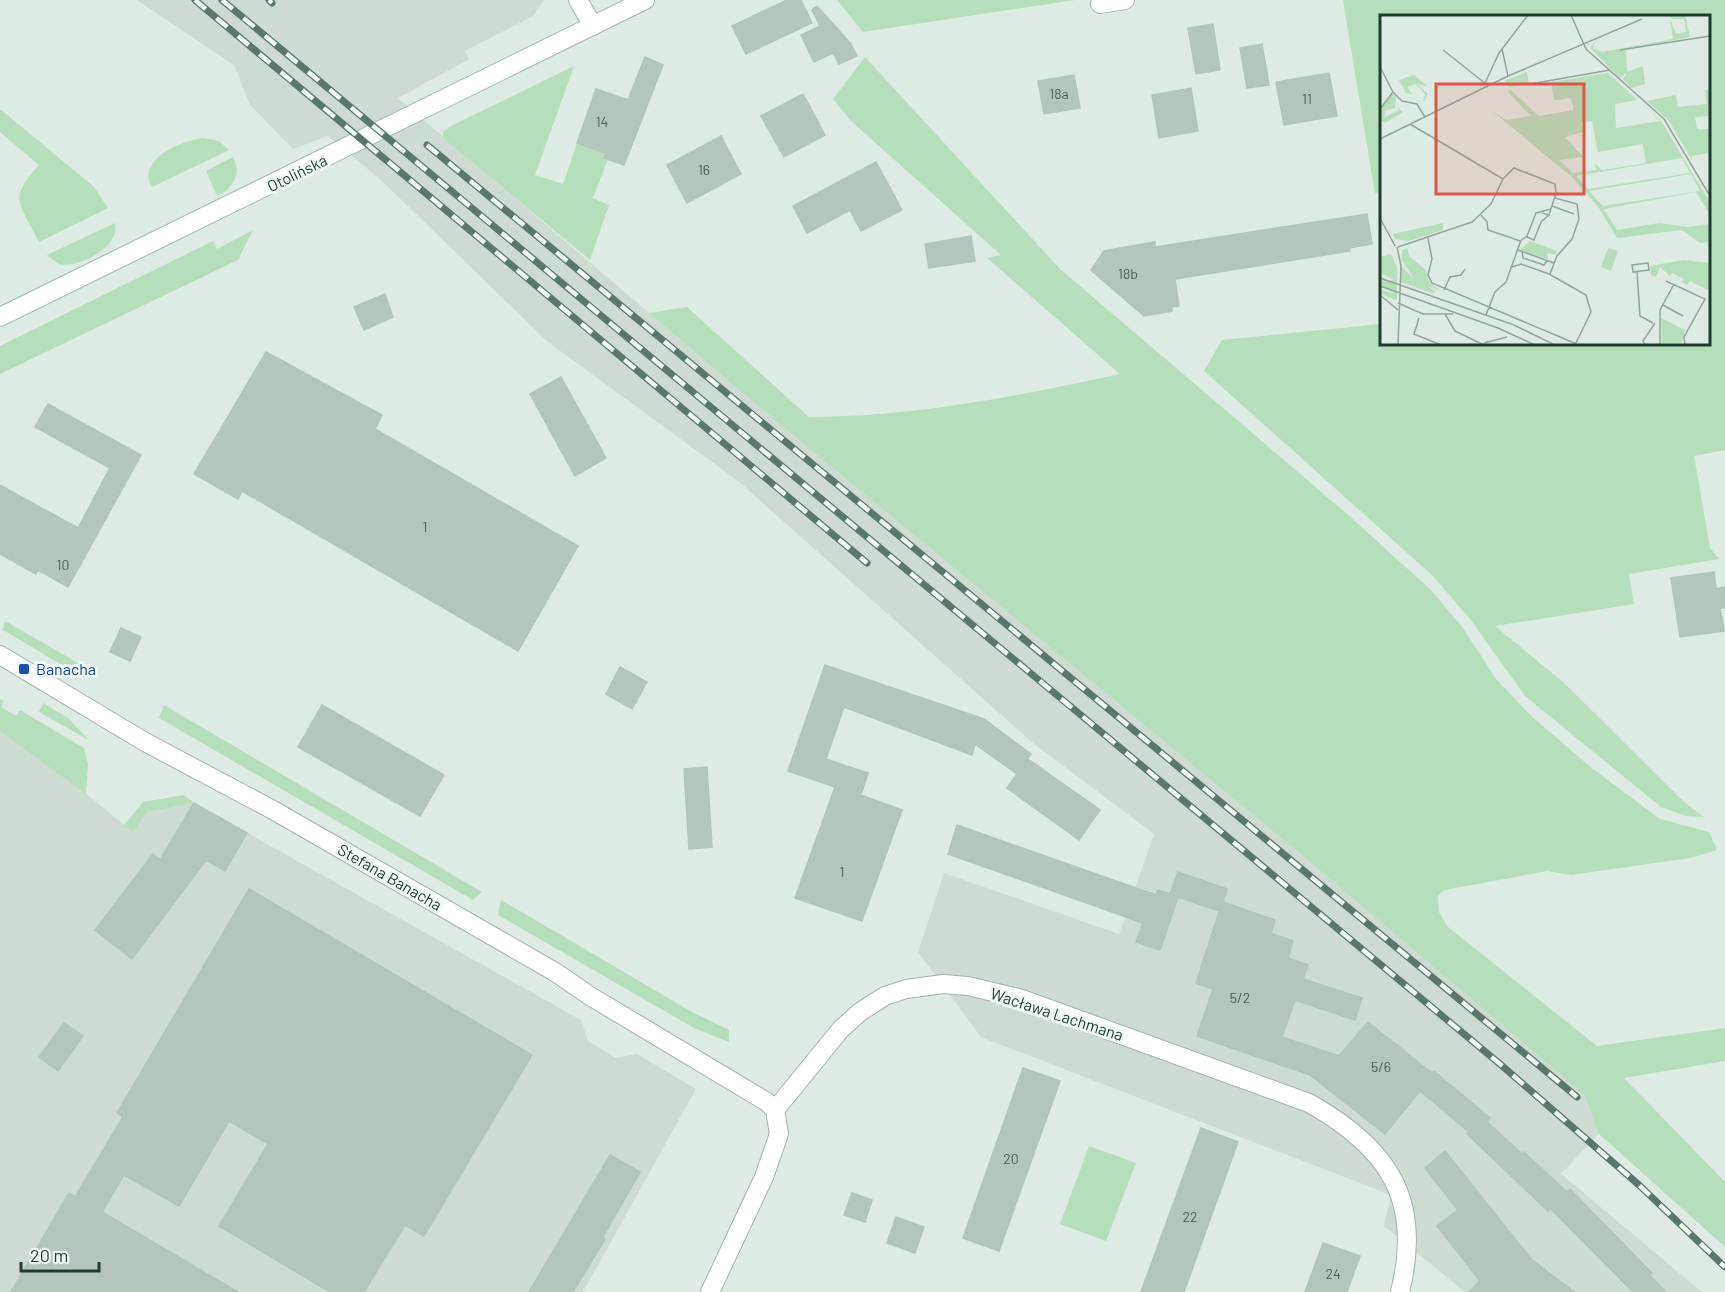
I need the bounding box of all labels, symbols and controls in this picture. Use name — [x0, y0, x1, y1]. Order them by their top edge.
inset map — [1380, 15, 1710, 345]
house number: 18a — [1049, 85, 1069, 102]
house number: 11 — [1302, 90, 1312, 107]
house number: 14 — [596, 113, 608, 130]
street label: Otolińska — [264, 150, 330, 195]
house number: 16 — [698, 161, 710, 178]
house number: 18b — [1118, 265, 1138, 282]
house number: 1 — [423, 518, 427, 535]
house number: 10 — [57, 556, 69, 573]
place label: Banacha — [36, 659, 96, 678]
marker: Banacha — [17, 662, 31, 676]
street label: Stefana Banacha — [335, 839, 446, 914]
house number: 1 — [840, 863, 844, 880]
street label: Wacława Lachmana — [988, 983, 1126, 1044]
house number: 5/2 — [1230, 989, 1250, 1006]
house number: 5/6 — [1371, 1058, 1391, 1075]
house number: 20 — [1003, 1150, 1019, 1167]
house number: 22 — [1182, 1208, 1198, 1225]
scale bar — [21, 1235, 99, 1273]
text: 20 m — [30, 1244, 68, 1266]
house number: 24 — [1325, 1265, 1341, 1282]

